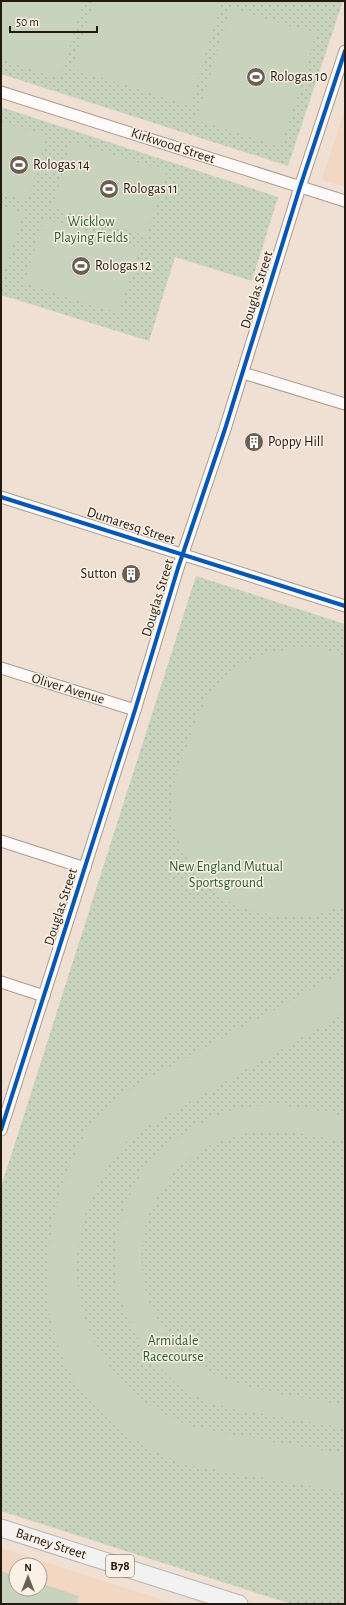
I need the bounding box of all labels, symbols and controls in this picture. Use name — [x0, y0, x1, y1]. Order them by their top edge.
scale bar — [10, 8, 97, 34]
text: 50 m — [16, 16, 39, 28]
sports icon: Rologas 10 — [245, 66, 267, 88]
place label: Rologas 10 — [270, 70, 327, 84]
street label: Kirkwood Street — [129, 126, 217, 166]
sports icon: Rologas 14 — [8, 154, 30, 176]
place label: Rologas 14 — [33, 158, 90, 172]
sports icon: Rologas 11 — [98, 178, 120, 200]
place label: Rologas 11 — [123, 182, 178, 196]
park label: Wicklow Playing Fields — [54, 215, 128, 245]
street label: Douglas Street — [239, 249, 276, 330]
sports icon: Rologas 12 — [70, 255, 92, 277]
place label: Rologas 12 — [95, 259, 151, 273]
building icon: Poppy Hill — [243, 431, 265, 453]
place label: Poppy Hill — [268, 435, 324, 449]
street label: Dumaresq Street — [85, 505, 177, 547]
street label: Douglas Street — [140, 557, 177, 638]
building icon: Sutton — [120, 563, 142, 585]
place label: Sutton — [81, 567, 117, 581]
street label: Oliver Avenue — [30, 671, 106, 707]
park label: New England Mutual Sportsground — [169, 860, 283, 890]
street label: Douglas Street — [42, 866, 80, 947]
park label: Armidale Racecourse — [142, 1334, 204, 1364]
street label: Barney Street — [14, 1526, 89, 1562]
road number: B78 — [106, 1555, 134, 1577]
north arrow — [8, 1557, 48, 1597]
text: N — [24, 1562, 32, 1573]

